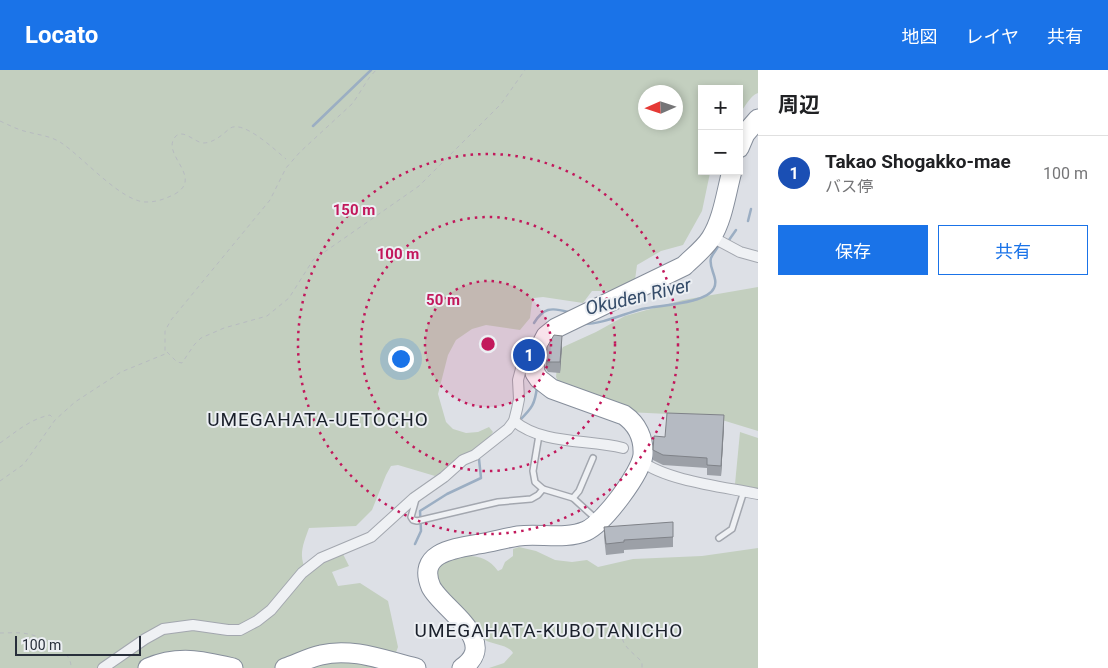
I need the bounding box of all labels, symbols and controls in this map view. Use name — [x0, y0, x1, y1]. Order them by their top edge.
text: Locato — [25, 21, 98, 49]
text: 地図 — [902, 26, 938, 47]
text: レイヤ — [966, 26, 1019, 47]
text: 共有 — [1047, 26, 1083, 47]
north arrow — [638, 85, 683, 130]
map controls — [698, 85, 743, 175]
button: + — [698, 85, 743, 130]
text: 周辺 — [778, 93, 820, 117]
button: − — [698, 130, 743, 175]
text: Takao Shogakko-mae — [825, 150, 1011, 173]
text: 1 — [789, 164, 799, 183]
text: 100 m — [1043, 164, 1088, 183]
text: バス停 — [825, 177, 873, 196]
text: 150 m — [333, 201, 375, 219]
button: 保存 — [778, 225, 928, 275]
button: 共有 — [938, 225, 1088, 275]
text: 100 m — [377, 245, 419, 263]
water label: Okuden River — [583, 273, 694, 320]
text: 50 m — [426, 291, 460, 309]
centre of rings — [479, 335, 497, 353]
pin: 1 — [513, 336, 545, 374]
your location — [388, 346, 414, 372]
district label: UMEGAHATA-UETOCHO — [207, 408, 429, 431]
district label: UMEGAHATA-KUBOTANICHO — [415, 619, 683, 642]
scale bar — [15, 633, 141, 656]
text: 100 m — [22, 637, 61, 653]

